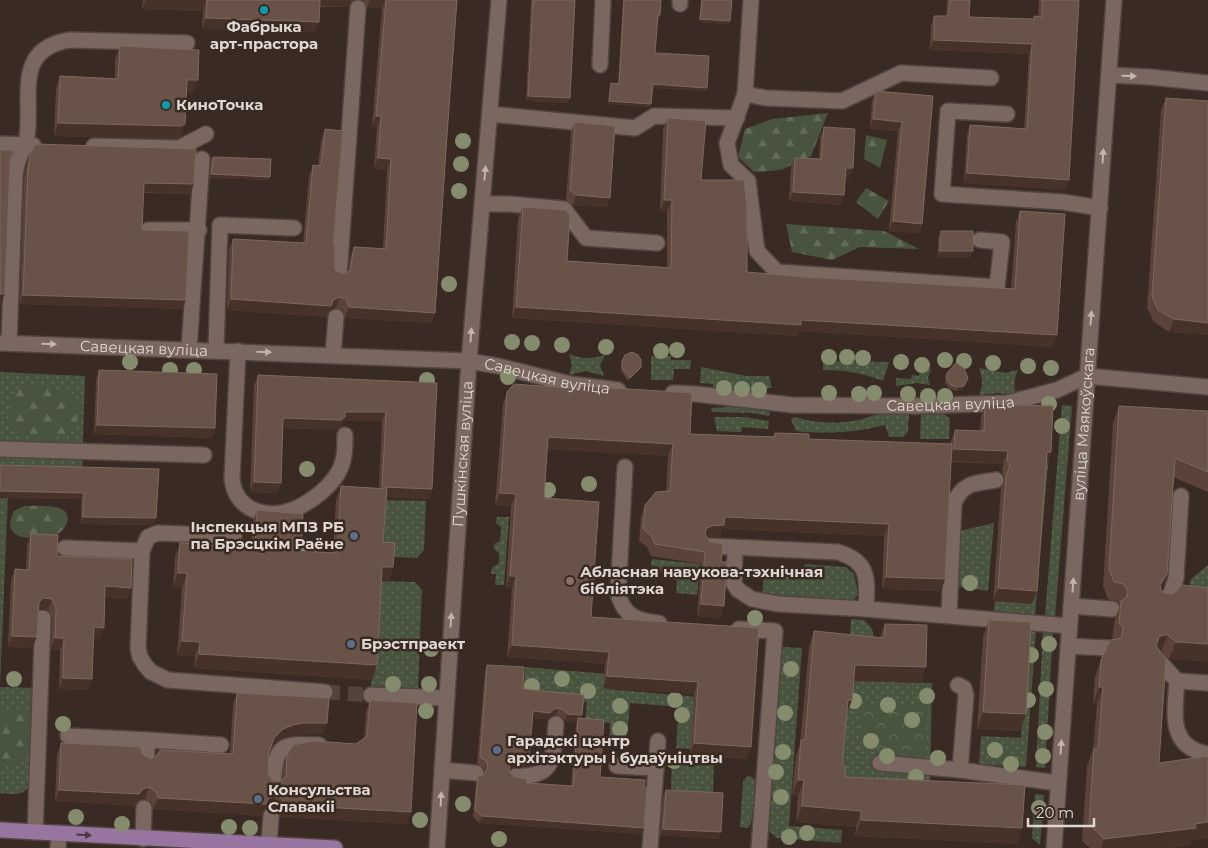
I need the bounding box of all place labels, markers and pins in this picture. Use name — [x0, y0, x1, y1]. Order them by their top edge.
marker: Фабрыка арт-прастора — [258, 4, 270, 16]
place label: Фабрыка арт-прастора — [210, 17, 318, 53]
place label: КиноТочка — [176, 95, 263, 114]
marker: КиноТочка — [160, 99, 172, 111]
place label: Інспекцыя МПЗ РБ па Брэсцкім Раёне — [191, 517, 344, 553]
marker: Інспекцыя МПЗ РБ па Брэсцкім Раёне — [348, 530, 360, 542]
place label: Абласная навукова-тэхнічная бібліятэка — [580, 562, 823, 598]
marker: Абласная навукова-тэхнічная бібліятэка — [564, 575, 576, 587]
place label: Брэстпраект — [361, 634, 465, 653]
marker: Брэстпраект — [345, 638, 357, 650]
place label: Гарадскі цэнтр архітэктуры і будаўніцтвы — [507, 731, 723, 767]
marker: Гарадскі цэнтр архітэктуры і будаўніцтвы — [491, 744, 503, 756]
place label: Консульства Славакіі — [268, 780, 371, 816]
marker: Консульства Славакіі — [252, 793, 264, 805]

